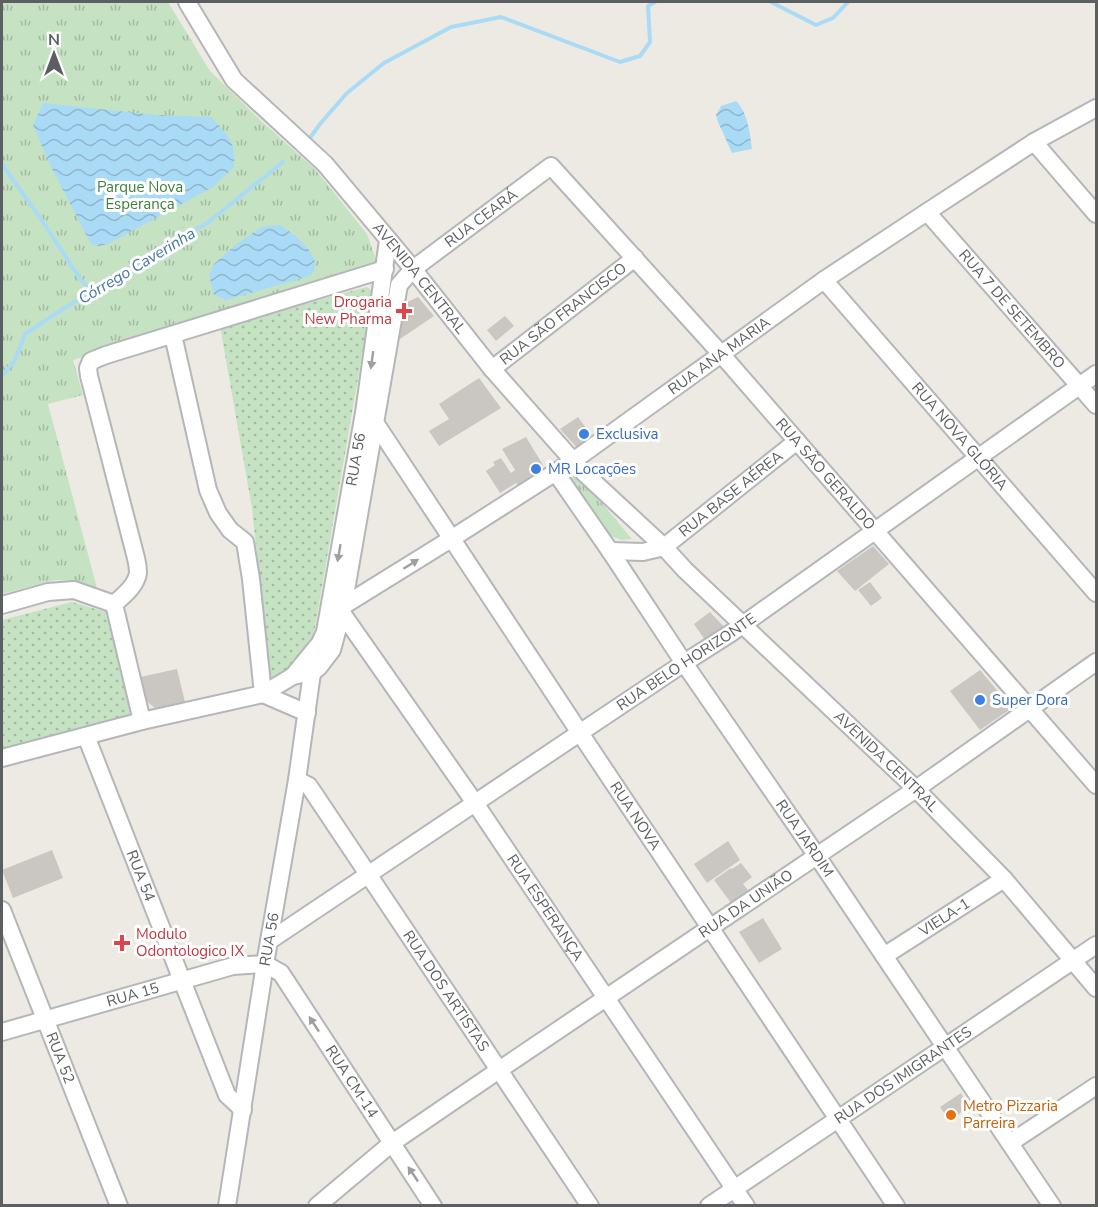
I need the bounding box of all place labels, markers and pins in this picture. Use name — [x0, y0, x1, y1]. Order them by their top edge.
place label: Drogaria New Pharma — [304, 292, 392, 329]
marker: Drogaria New Pharma — [397, 304, 411, 318]
place label: Exclusiva — [596, 424, 658, 444]
marker: Exclusiva — [577, 427, 591, 441]
place label: MR Locações — [548, 459, 636, 479]
marker: MR Locações — [529, 462, 543, 476]
place label: Super Dora — [992, 690, 1068, 710]
marker: Super Dora — [973, 693, 987, 707]
place label: Modulo Odontologico IX — [136, 924, 244, 961]
marker: Modulo Odontologico IX — [113, 934, 131, 952]
place label: Metro Pizzaria Parreira — [963, 1096, 1058, 1133]
marker: Metro Pizzaria Parreira — [944, 1108, 958, 1122]

